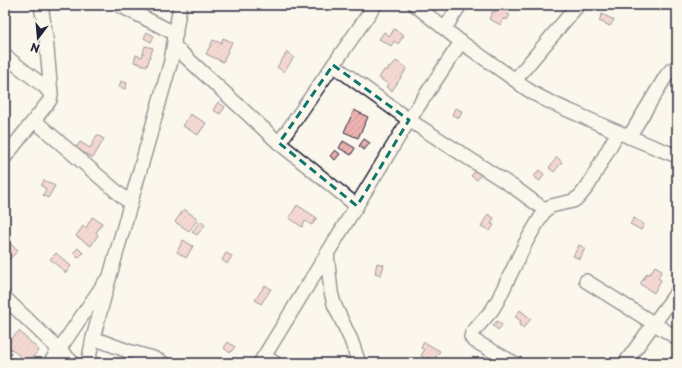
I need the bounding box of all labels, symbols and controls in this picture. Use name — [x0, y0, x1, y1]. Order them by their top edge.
north arrow — [18, 18, 58, 58]
text: N — [28, 39, 42, 57]

